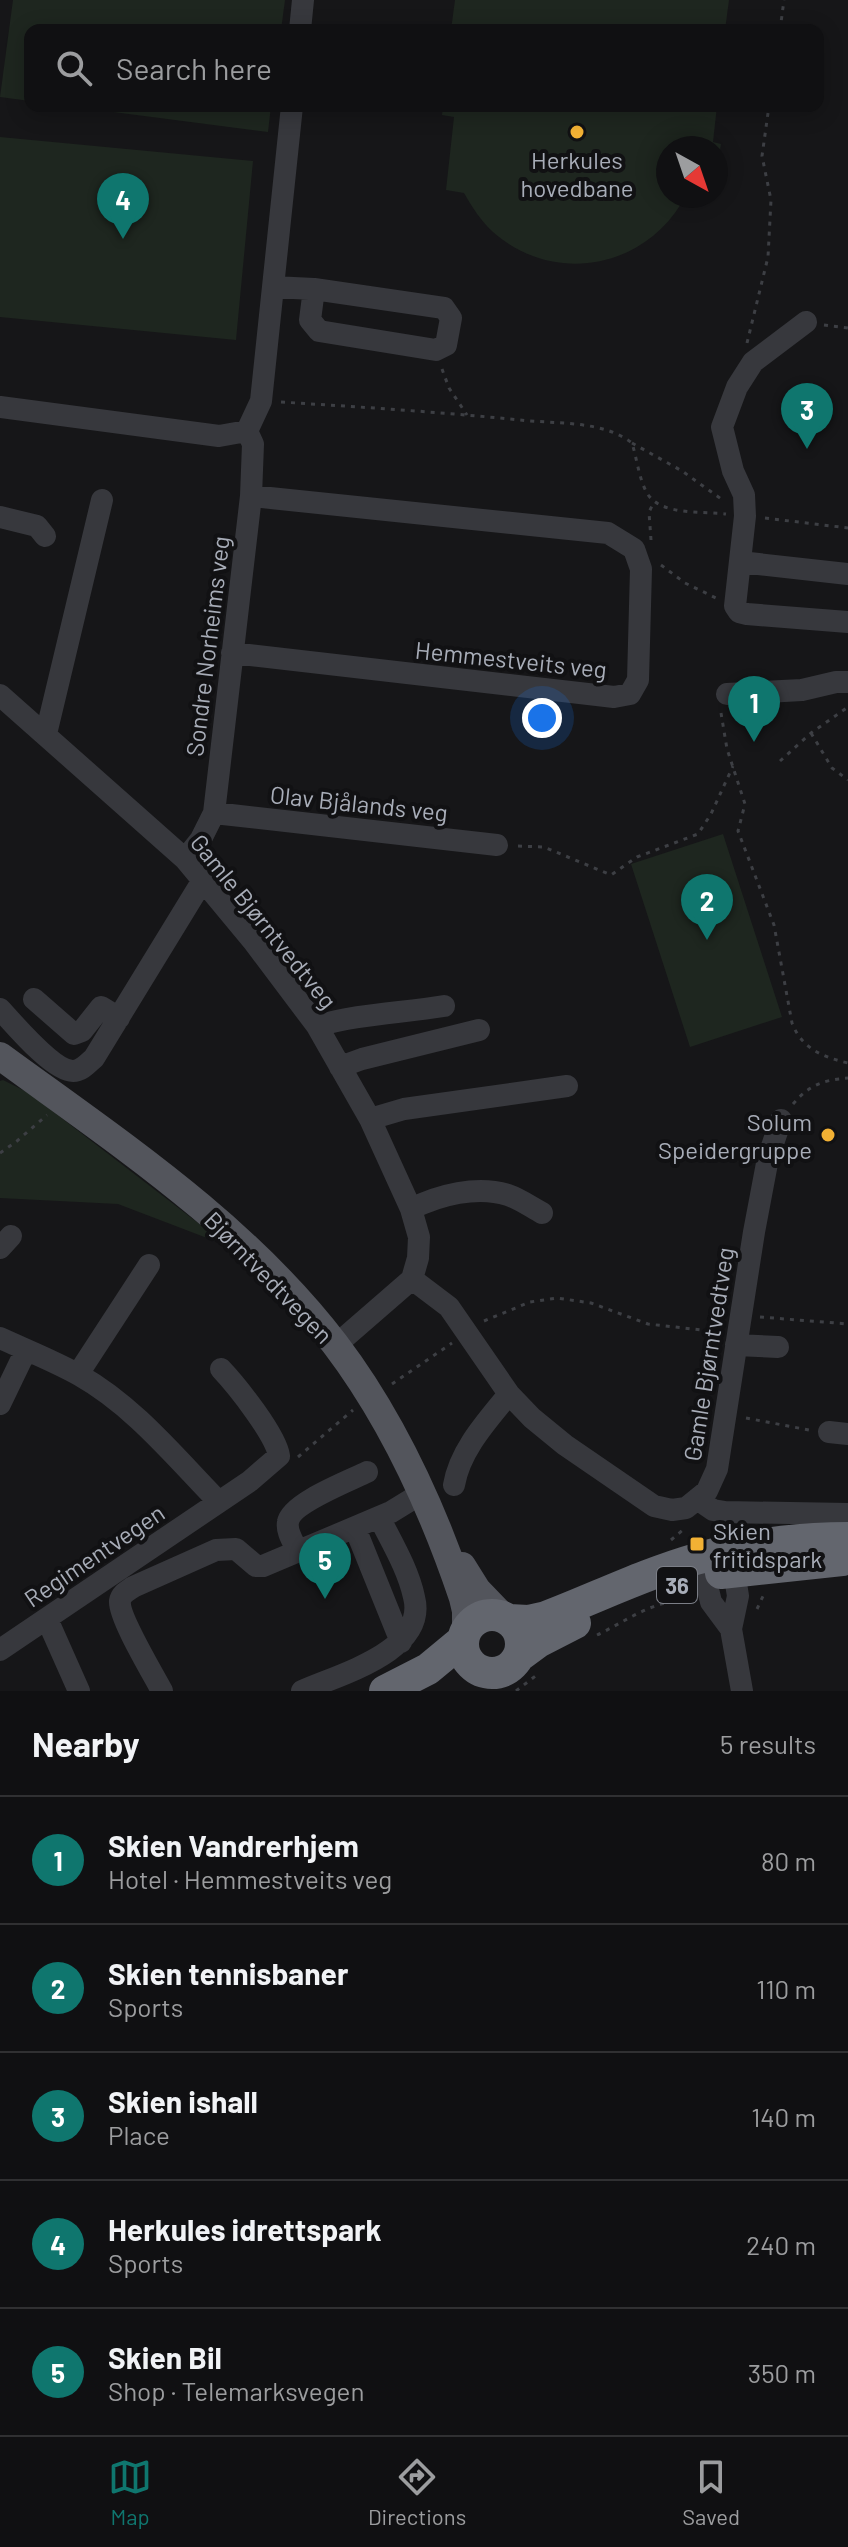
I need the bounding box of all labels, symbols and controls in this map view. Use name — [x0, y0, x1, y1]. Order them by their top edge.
search box — [24, 24, 824, 112]
icon: search — [52, 46, 96, 90]
text: Search here — [116, 50, 272, 86]
marker: Herkules hovedbane — [568, 123, 586, 141]
north arrow — [656, 136, 728, 208]
place label: Herkules hovedbane — [520, 145, 634, 202]
pin: 4 — [97, 173, 149, 239]
pin: 3 — [781, 383, 833, 449]
street label: Sondre Norheims veg — [179, 534, 235, 758]
street label: Hemmestveits veg — [414, 635, 608, 683]
pin: 1 — [728, 676, 780, 742]
your location — [522, 698, 562, 738]
street label: Olav Bjålands veg — [269, 779, 449, 827]
street label: Gamle Bjørntvedtveg — [185, 828, 343, 1014]
pin: 2 — [681, 874, 733, 940]
place label: Solum Speidergruppe — [658, 1107, 812, 1164]
marker: Solum Speidergruppe — [819, 1126, 837, 1144]
street label: Bjørntvedtvegen — [199, 1205, 339, 1349]
street label: Gamle Bjørntvedtveg — [677, 1245, 739, 1463]
street label: Regimentvegen — [18, 1497, 170, 1613]
place label: Skien fritidspark — [713, 1516, 822, 1573]
pin: 5 — [299, 1533, 351, 1599]
marker: Skien fritidspark — [688, 1535, 706, 1553]
road number: 36 — [657, 1567, 697, 1603]
text: Nearby — [32, 1723, 140, 1764]
text: 5 results — [720, 1728, 816, 1759]
text: Skien Vandrerhjem — [108, 1827, 359, 1863]
text: 1 — [53, 1845, 63, 1876]
text: 80 m — [761, 1845, 816, 1876]
text: Hotel · Hemmestveits veg — [108, 1863, 392, 1894]
text: Skien tennisbaner — [108, 1955, 348, 1991]
text: 2 — [51, 1973, 65, 2004]
text: 110 m — [756, 1973, 816, 2004]
text: Sports — [108, 1991, 183, 2022]
text: Skien ishall — [108, 2083, 258, 2119]
text: 3 — [51, 2101, 65, 2132]
text: 140 m — [751, 2101, 816, 2132]
text: Place — [108, 2119, 170, 2150]
text: Herkules idrettspark — [108, 2211, 382, 2247]
text: 4 — [50, 2229, 66, 2260]
text: 240 m — [746, 2229, 816, 2260]
text: Sports — [108, 2247, 183, 2278]
text: Skien Bil — [108, 2339, 222, 2375]
text: 5 — [51, 2357, 65, 2388]
text: 350 m — [748, 2357, 816, 2388]
text: Shop · Telemarksvegen — [108, 2375, 365, 2406]
tab: Map — [108, 2455, 152, 2529]
tab: Directions — [368, 2455, 466, 2529]
tab: Saved — [682, 2455, 740, 2529]

